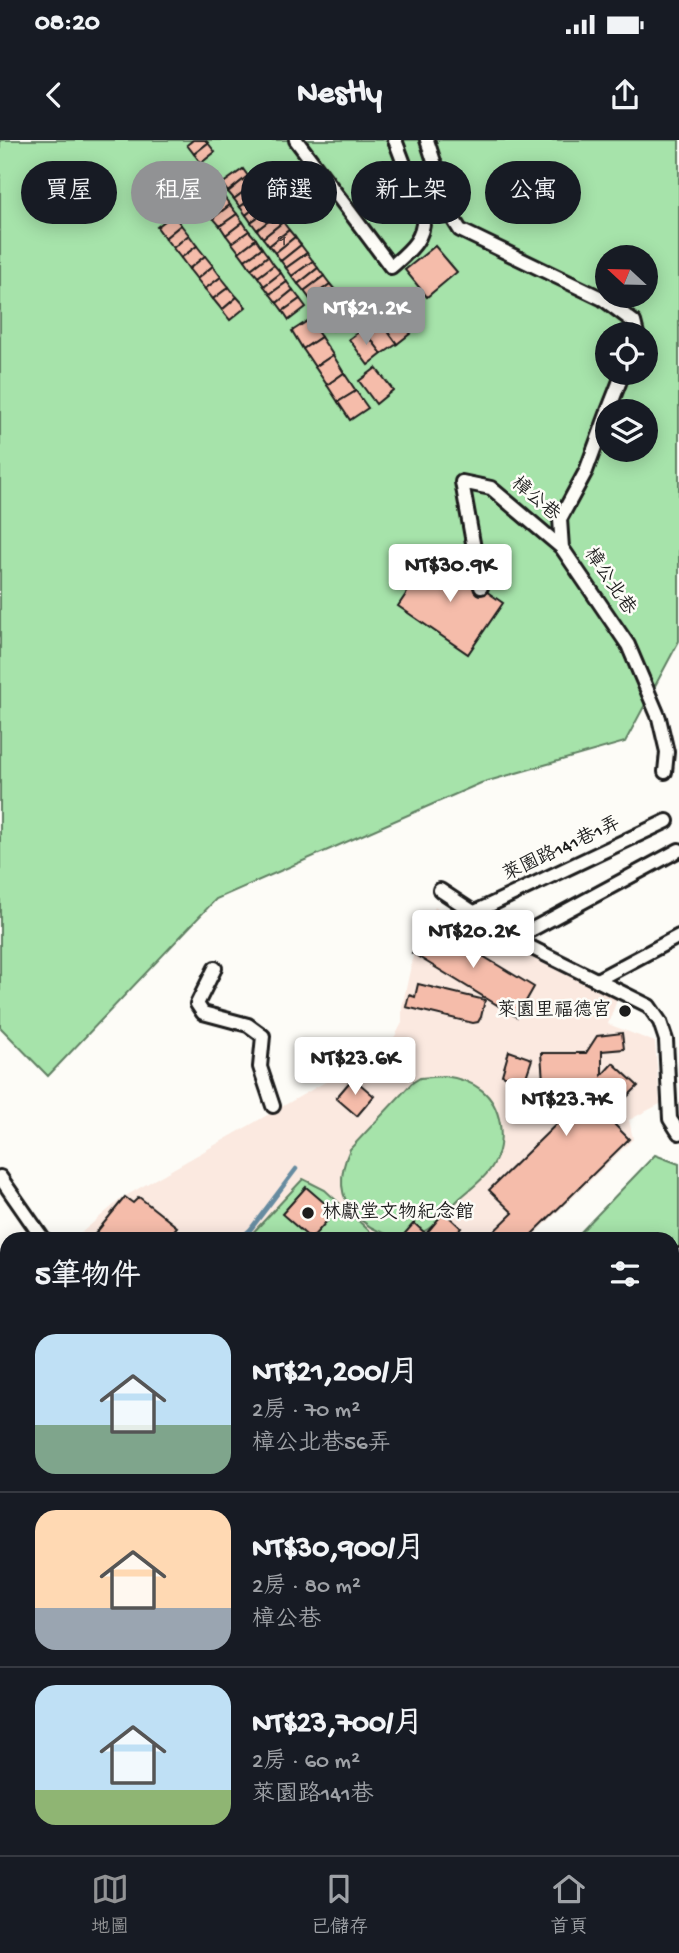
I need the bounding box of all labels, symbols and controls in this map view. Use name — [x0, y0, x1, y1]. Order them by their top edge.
text: 08:20 — [35, 9, 100, 40]
icon: back — [35, 76, 73, 114]
text: Nestly — [297, 76, 382, 114]
icon: share — [606, 76, 644, 114]
chip: 買屋 — [21, 161, 117, 224]
chip: 租屋 — [131, 161, 227, 224]
chip: 篩選 — [241, 161, 337, 224]
chip: 新上架 — [351, 161, 471, 224]
chip: 公寓 — [485, 161, 581, 224]
house number: 9 — [277, 232, 286, 251]
north arrow — [595, 245, 658, 308]
map controls — [595, 245, 658, 462]
pin: NT$21.2K — [294, 288, 438, 347]
text: NT$21.2K — [323, 296, 409, 323]
button: locate — [595, 322, 658, 385]
button: layers — [595, 399, 658, 462]
street label: 樟公巷 — [506, 472, 565, 527]
street label: 樟公北巷 — [578, 544, 641, 620]
pin: NT$30.9K — [378, 545, 522, 604]
text: NT$30.9K — [405, 553, 495, 580]
street label: 萊園路141巷1弄 — [499, 812, 624, 887]
pin: NT$20.2K — [401, 910, 545, 970]
text: NT$20.2K — [428, 919, 518, 946]
place label: 萊園里福德宮 — [497, 999, 611, 1023]
marker: 萊園里福德宮 — [617, 1003, 633, 1019]
pin: NT$23.6K — [283, 1038, 427, 1097]
text: NT$23.6K — [311, 1046, 399, 1073]
pin: NT$23.7K — [494, 1079, 638, 1138]
text: NT$23.7K — [521, 1087, 611, 1114]
place label: 林獻堂文物紀念館 — [322, 1200, 474, 1225]
marker: 林獻堂文物紀念館 — [300, 1205, 316, 1221]
icon: filters — [606, 1255, 644, 1293]
text: 5筆物件 — [35, 1261, 141, 1296]
text: NT$21,200/月 — [252, 1357, 419, 1392]
icon: home — [91, 1362, 175, 1446]
text: 2房 · 70 m² — [252, 1398, 360, 1425]
text: 樟公北巷56弄 — [252, 1431, 391, 1458]
text: NT$30,900/月 — [252, 1533, 425, 1568]
icon: home — [91, 1538, 175, 1622]
text: 2房 · 80 m² — [252, 1574, 361, 1601]
text: 樟公巷 — [252, 1607, 321, 1634]
text: NT$23,700/月 — [252, 1708, 423, 1743]
icon: home — [91, 1713, 175, 1797]
text: 2房 · 60 m² — [252, 1749, 360, 1776]
text: 萊園路141巷 — [252, 1782, 373, 1809]
tab: 地圖 — [91, 1870, 129, 1940]
tab: 已儲存 — [311, 1870, 368, 1940]
tab: 首頁 — [550, 1870, 588, 1940]

